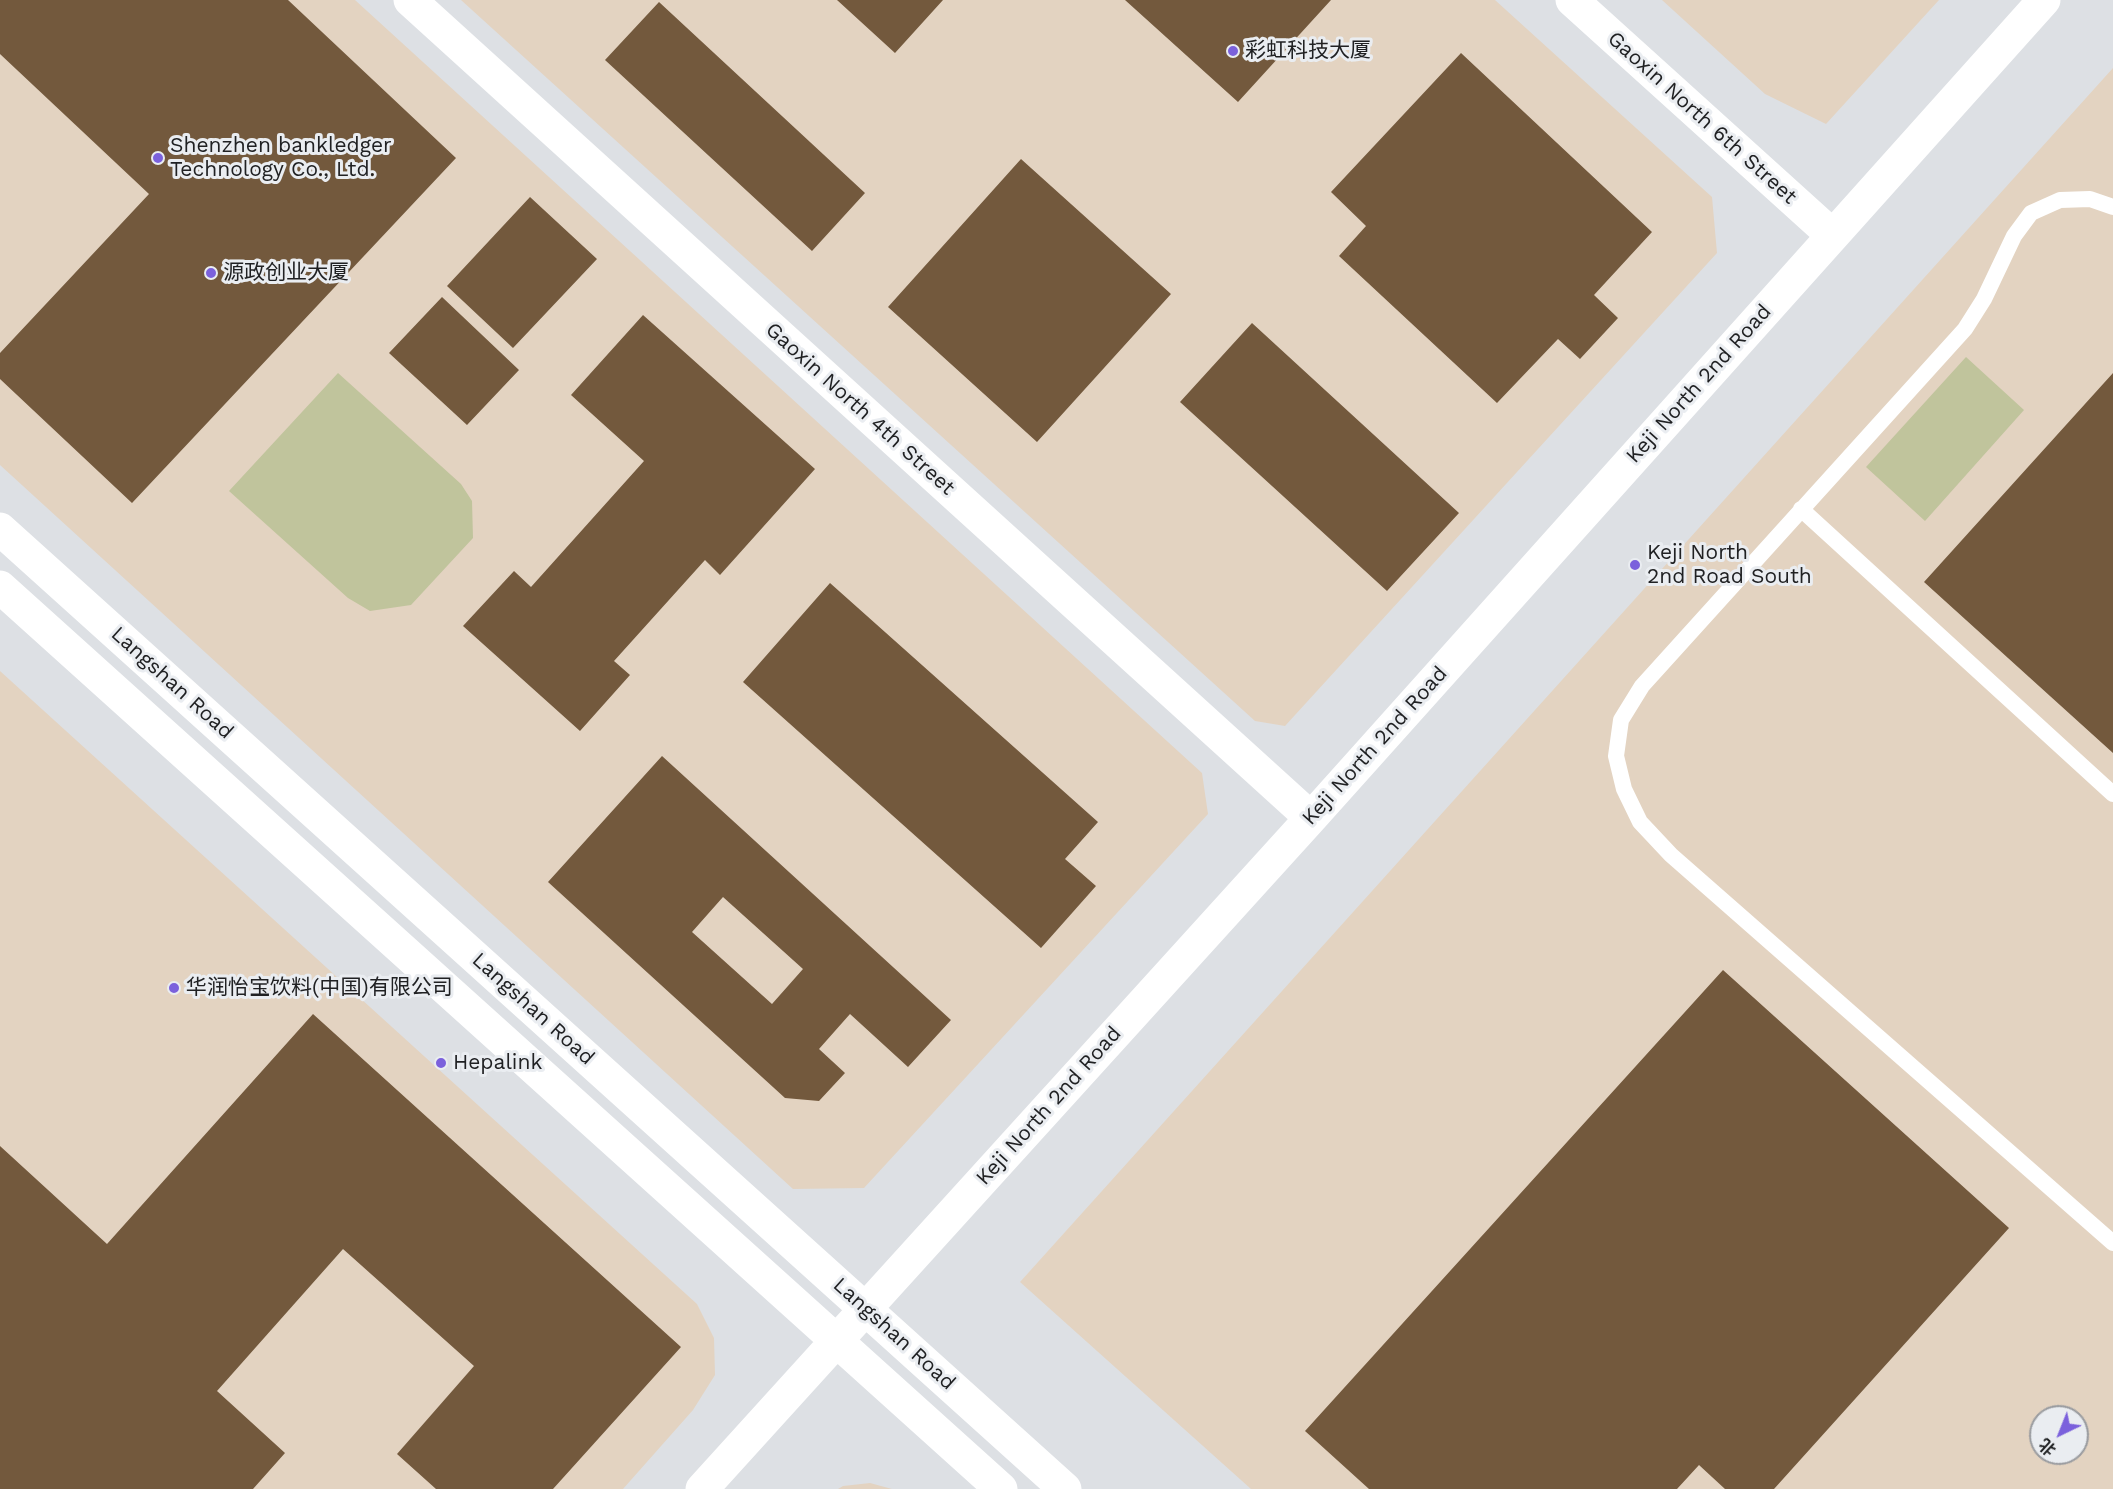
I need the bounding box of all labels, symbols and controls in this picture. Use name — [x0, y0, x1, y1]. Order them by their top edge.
street label: Gaoxin North 6th Street — [1602, 26, 1802, 210]
place label: 彩虹科技大厦 — [1245, 38, 1371, 64]
marker: 彩虹科技大厦 — [1226, 44, 1240, 58]
place label: Shenzhen bankledger Technology Co., Ltd. — [170, 133, 392, 183]
marker: Shenzhen bankledger Technology Co., Ltd. — [151, 151, 165, 165]
place label: 源政创业大厦 — [223, 260, 349, 286]
marker: 源政创业大厦 — [204, 266, 218, 280]
street label: Keji North 2nd Road — [1621, 299, 1777, 469]
street label: Gaoxin North 4th Street — [760, 317, 960, 501]
place label: Keji North 2nd Road South — [1647, 540, 1812, 590]
marker: Keji North 2nd Road South — [1628, 558, 1642, 572]
street label: Langshan Road — [106, 621, 238, 745]
street label: Keji North 2nd Road — [1297, 661, 1453, 831]
street label: Langshan Road — [467, 947, 599, 1071]
place label: 华润怡宝饮料(中国)有限公司 — [186, 975, 453, 1001]
marker: 华润怡宝饮料(中国)有限公司 — [167, 981, 181, 995]
street label: Keji North 2nd Road — [971, 1021, 1127, 1191]
place label: Hepalink — [453, 1050, 542, 1076]
marker: Hepalink — [434, 1056, 448, 1070]
street label: Langshan Road — [828, 1272, 960, 1396]
north arrow — [2029, 1405, 2089, 1465]
text: 北 — [2035, 1435, 2060, 1459]

